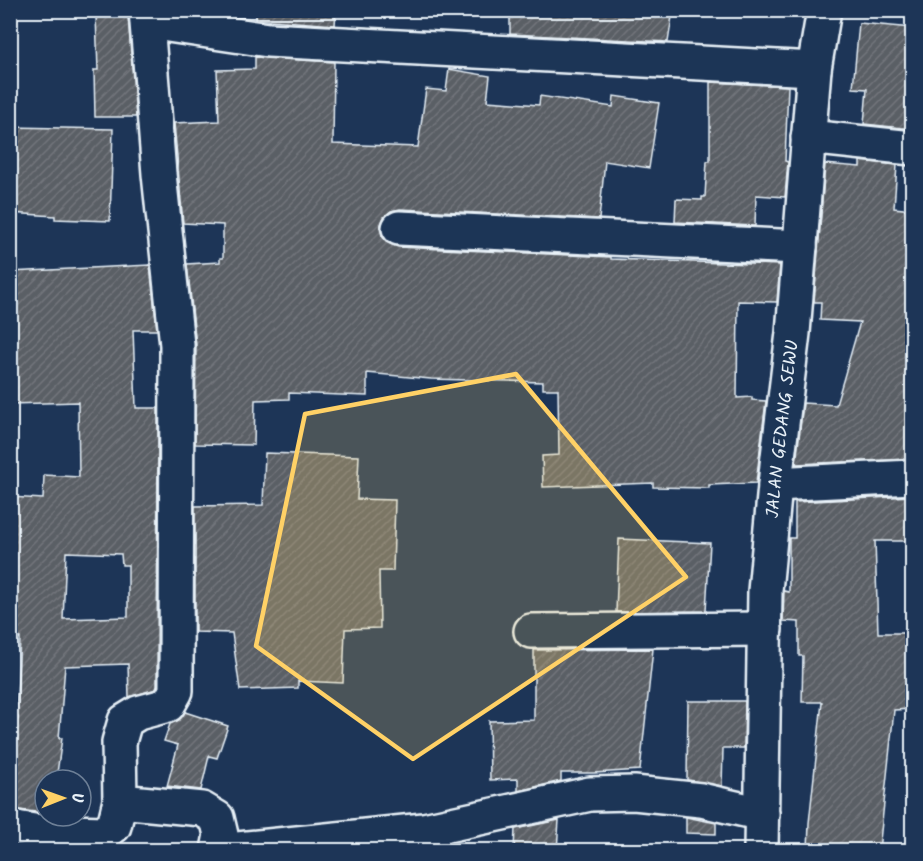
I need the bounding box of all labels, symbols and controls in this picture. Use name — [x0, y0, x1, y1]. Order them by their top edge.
street label: JALAN GEDANG SEWU — [759, 338, 808, 519]
north arrow — [33, 768, 93, 828]
text: U — [64, 793, 89, 803]

